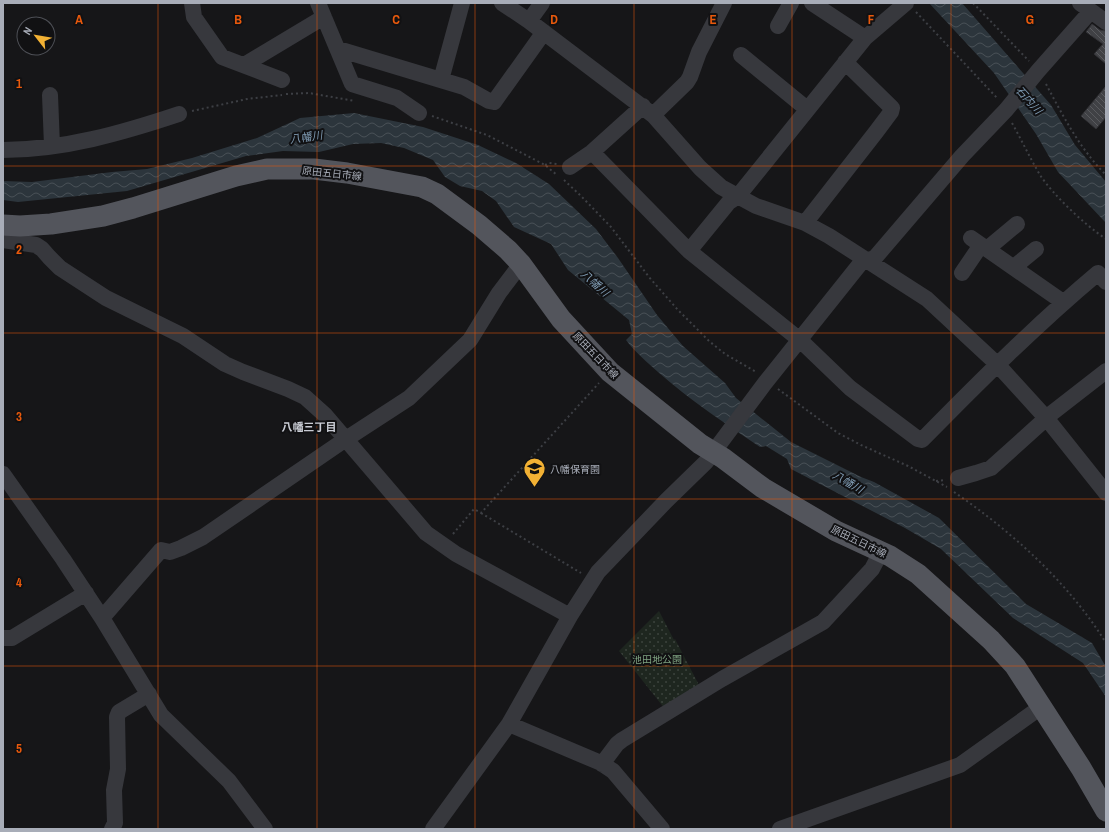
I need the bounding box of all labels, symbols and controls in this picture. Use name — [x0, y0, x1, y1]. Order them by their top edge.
text: A — [75, 11, 83, 28]
text: B — [234, 11, 242, 28]
text: C — [392, 11, 400, 28]
text: D — [550, 11, 558, 28]
text: E — [709, 11, 717, 28]
text: F — [868, 11, 875, 28]
text: G — [1026, 11, 1034, 28]
north arrow — [16, 16, 56, 56]
text: N — [20, 24, 35, 37]
text: 1 — [16, 75, 22, 92]
water label: 石内川 — [1013, 83, 1046, 118]
water label: 八幡川 — [289, 128, 324, 146]
street label: 原田五日市線 — [301, 164, 362, 183]
text: 2 — [16, 241, 22, 258]
water label: 八幡川 — [578, 267, 613, 300]
street label: 原田五日市線 — [570, 329, 621, 381]
text: 3 — [16, 408, 22, 425]
district label: 八幡三丁目 — [282, 420, 337, 434]
school or university icon: 八幡保育園 — [521, 456, 547, 489]
place label: 八幡保育園 — [550, 463, 600, 476]
water label: 八幡川 — [830, 468, 867, 497]
street label: 原田五日市線 — [829, 522, 889, 560]
text: 4 — [16, 574, 22, 591]
park label: 池田地公園 — [632, 653, 682, 666]
text: 5 — [16, 740, 22, 757]

